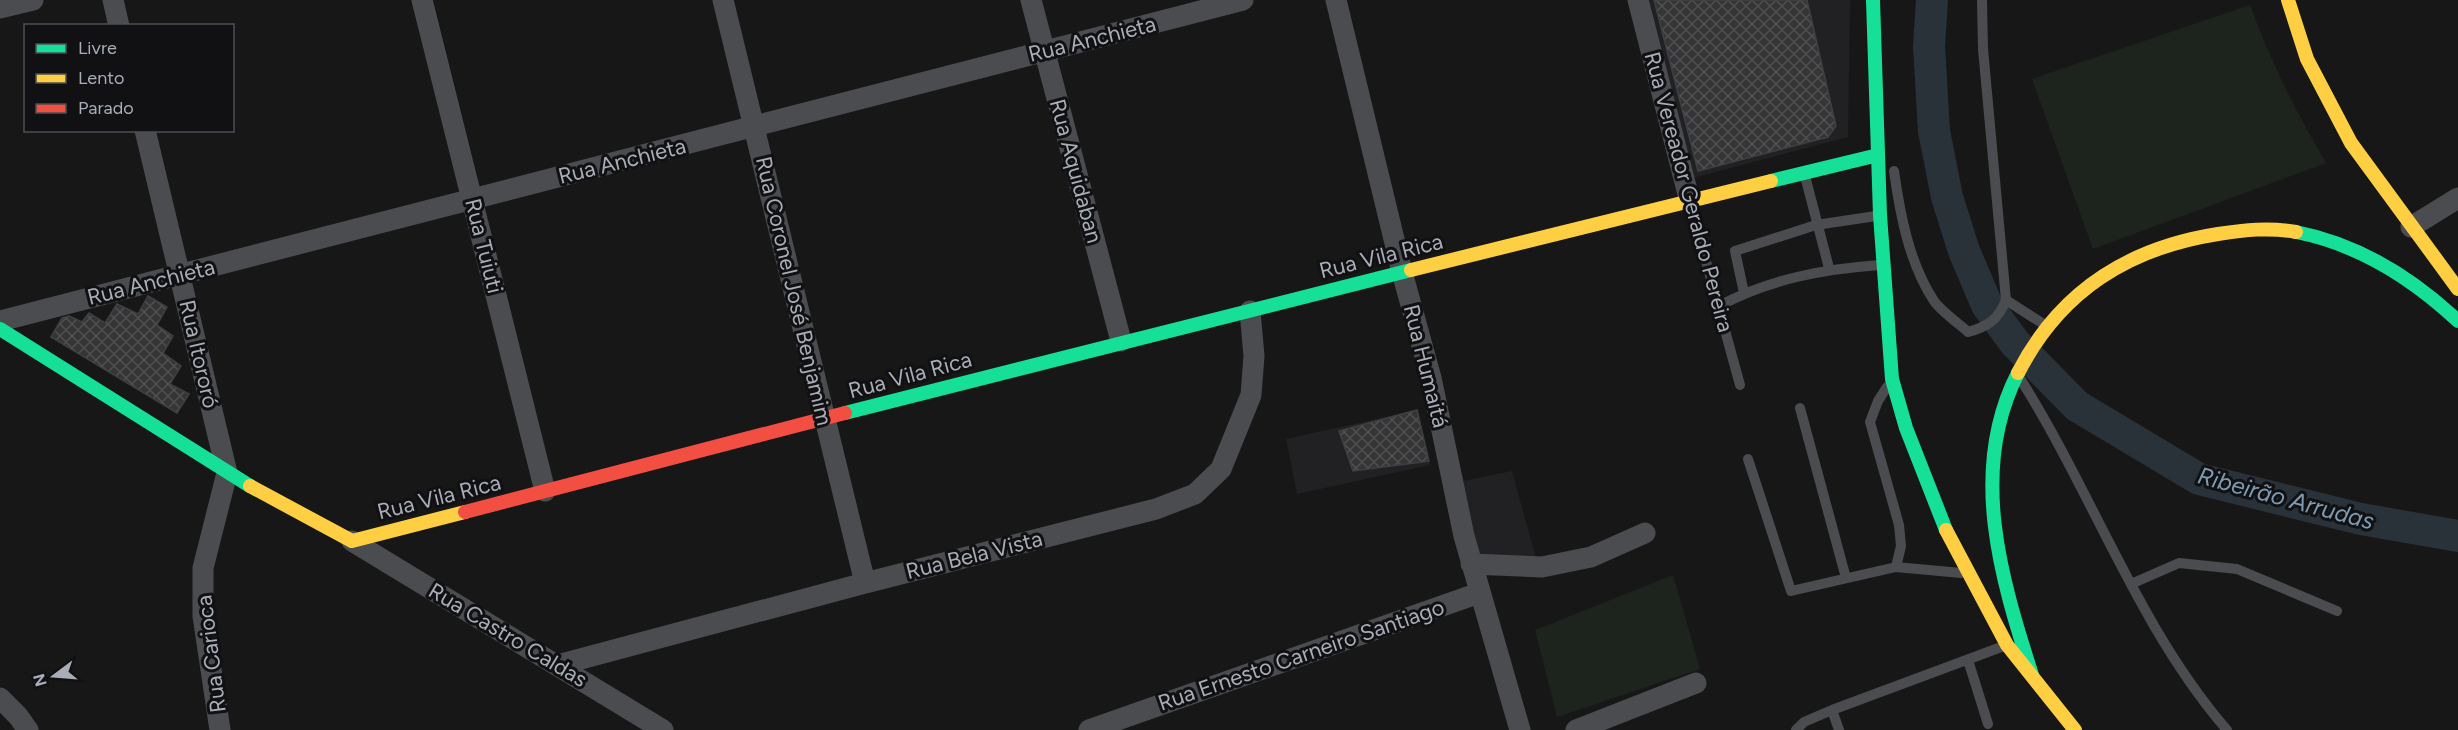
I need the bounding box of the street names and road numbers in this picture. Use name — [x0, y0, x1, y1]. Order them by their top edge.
street label: Rua Anchieta — [1025, 10, 1159, 68]
street label: Rua Vereador Geraldo Pereira — [1639, 49, 1739, 335]
street label: Rua Aquidaban — [1044, 96, 1108, 246]
street label: Rua Anchieta — [555, 132, 689, 190]
street label: Rua Coronel José Benjamim — [750, 154, 838, 428]
street label: Rua Tuiuti — [459, 196, 509, 296]
street label: Rua Vila Rica — [1316, 228, 1446, 284]
street label: Rua Anchieta — [84, 253, 218, 311]
street label: Rua Itororó — [173, 297, 225, 411]
street label: Rua Humaitá — [1398, 302, 1454, 430]
street label: Rua Vila Rica — [845, 346, 975, 404]
street label: Rua Vila Rica — [374, 469, 504, 525]
street label: Rua Bela Vista — [903, 525, 1045, 585]
street label: Rua Castro Caldas — [424, 577, 592, 693]
street label: Rua Ernesto Carneiro Santiago — [1154, 593, 1448, 717]
street label: Rua Carioca — [190, 594, 232, 714]

